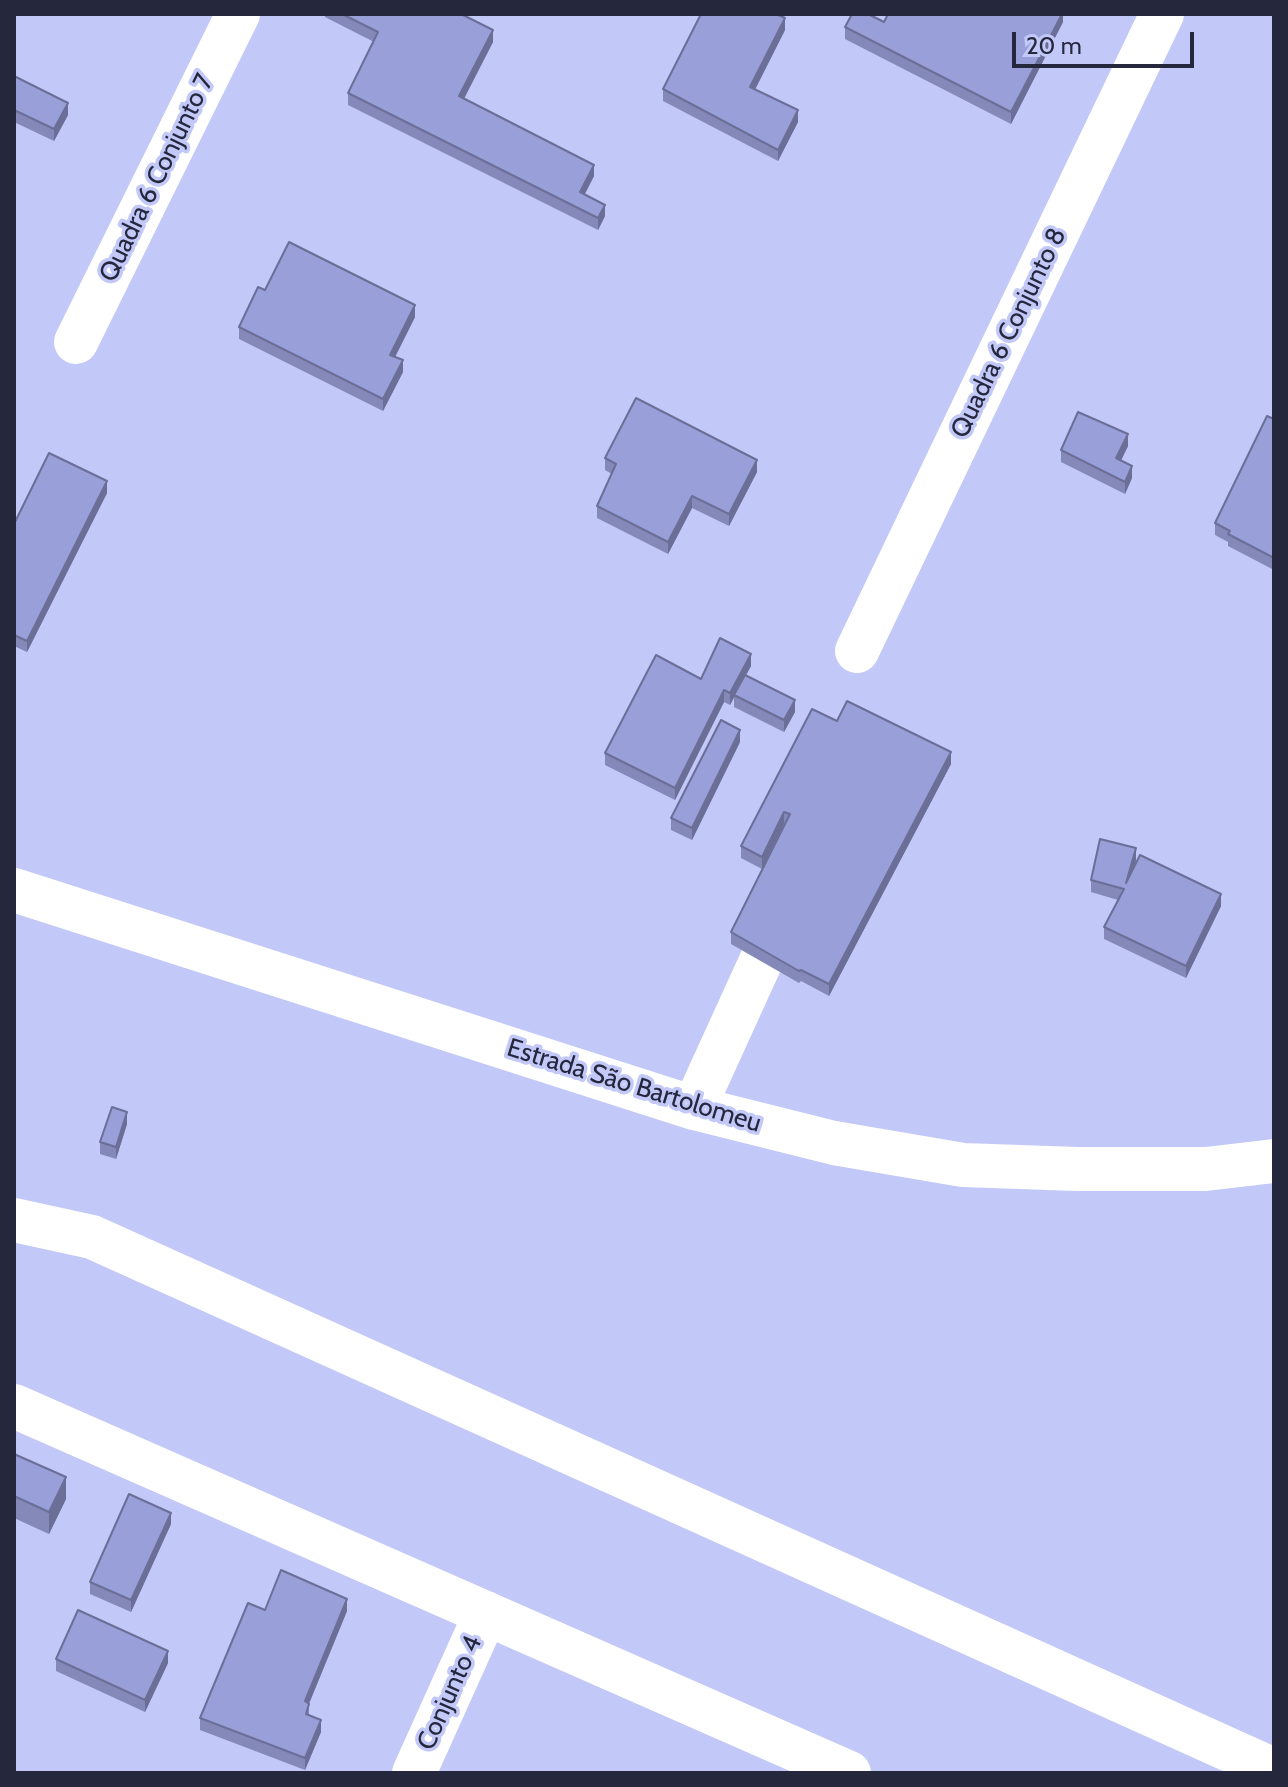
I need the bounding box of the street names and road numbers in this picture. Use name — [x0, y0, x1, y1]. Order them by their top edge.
street label: Quadra 6 Conjunto 7 — [93, 69, 221, 287]
street label: Quadra 6 Conjunto 8 — [945, 223, 1073, 443]
street label: Estrada São Bartolomeu — [503, 1032, 765, 1140]
street label: Conjunto 4 — [411, 1631, 489, 1755]

